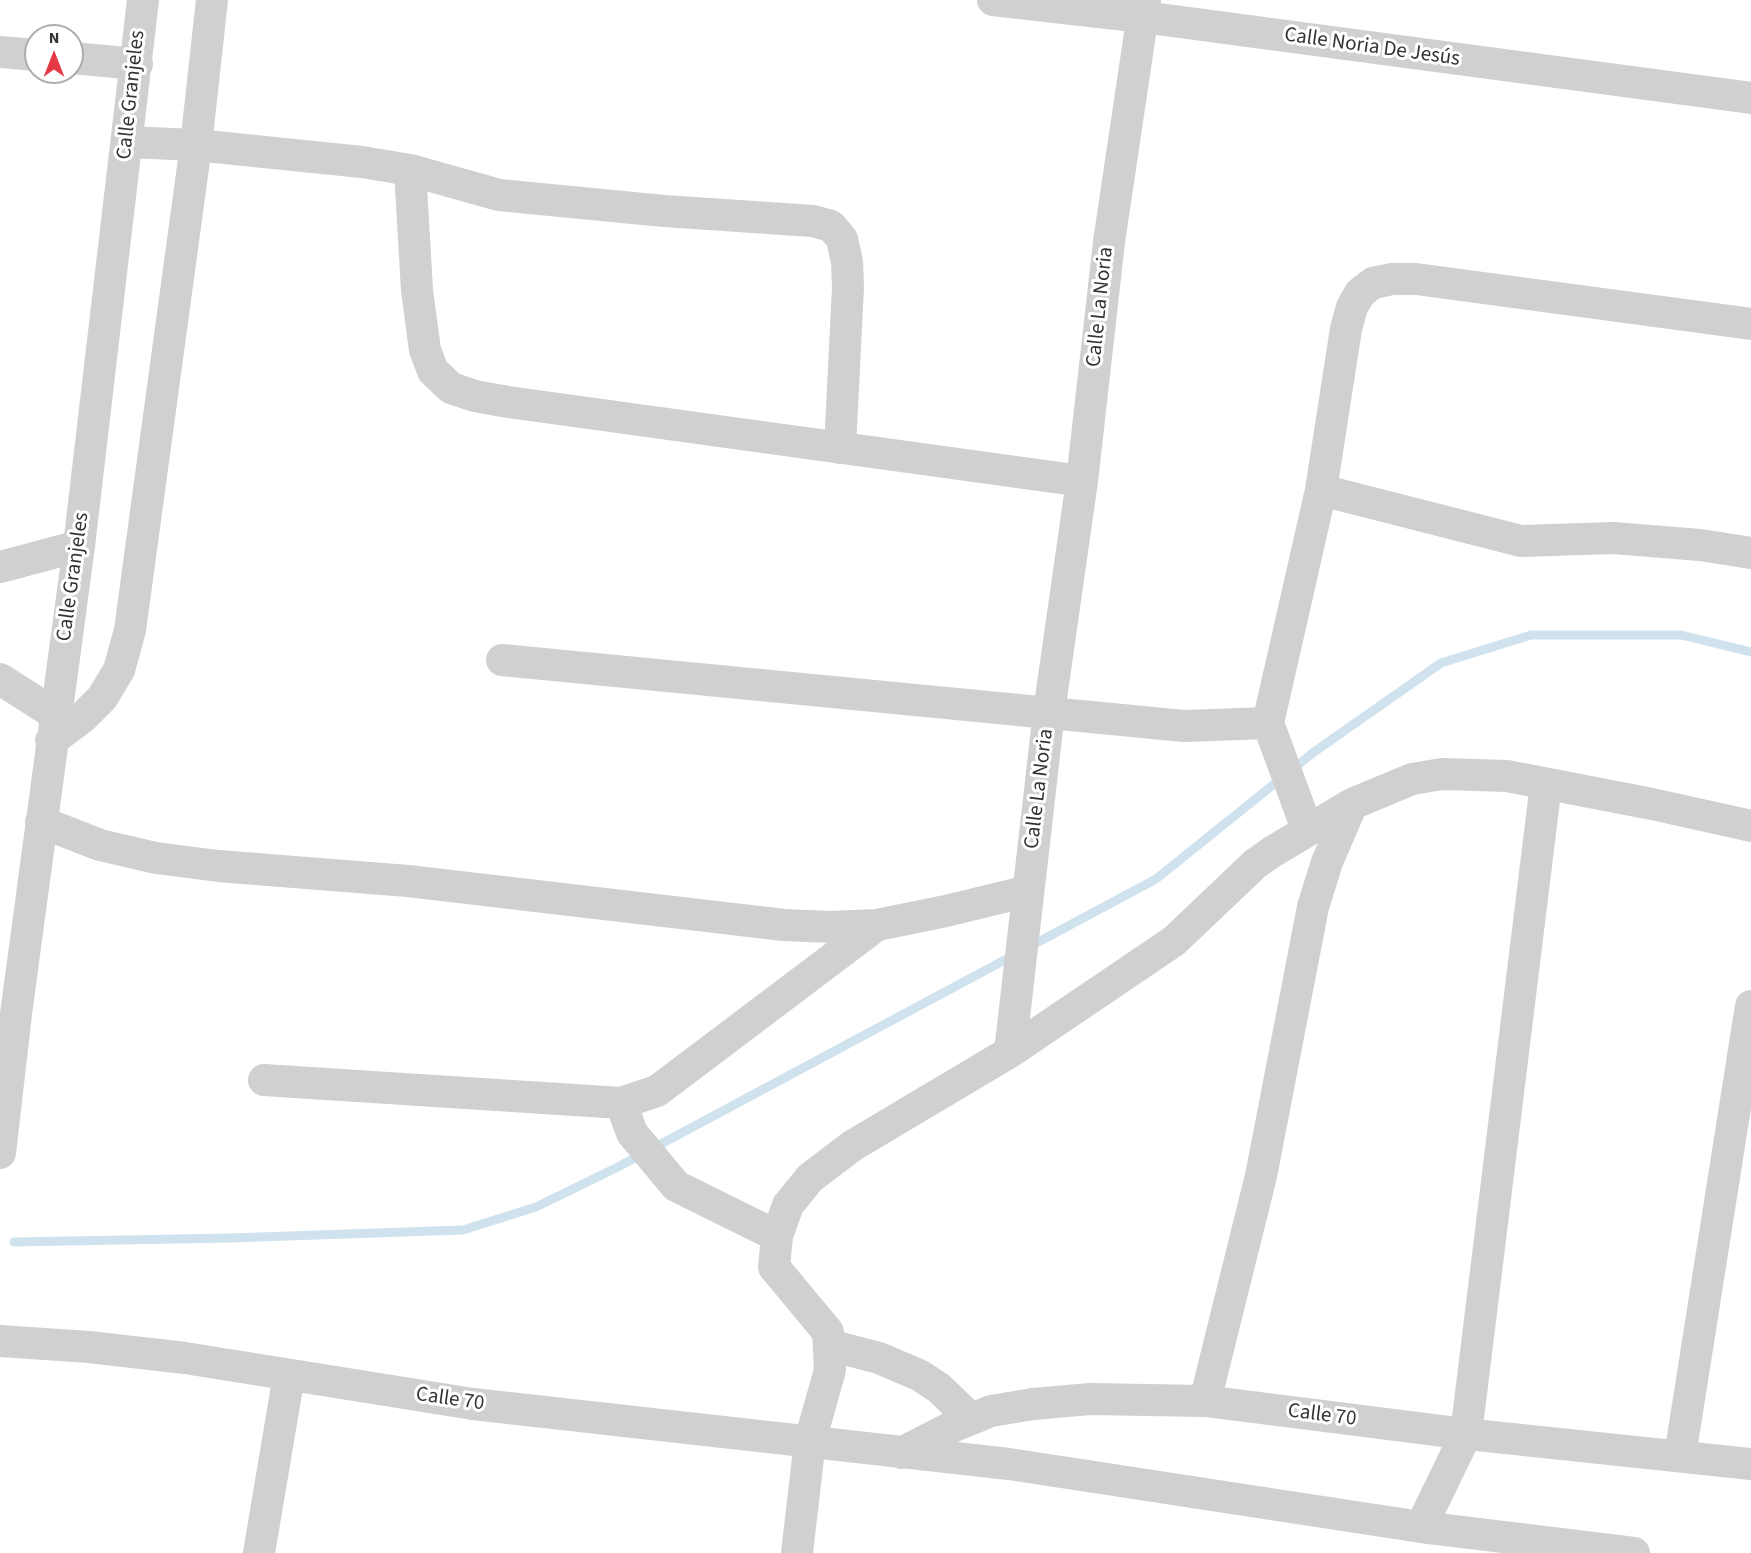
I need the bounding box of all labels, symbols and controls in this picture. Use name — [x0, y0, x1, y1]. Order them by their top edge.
street label: Calle Noria De Jesús — [1283, 23, 1461, 73]
north arrow — [24, 24, 84, 84]
text: N — [49, 27, 59, 49]
street label: Calle Granjeles — [113, 29, 151, 161]
street label: Calle La Noria — [1082, 246, 1120, 368]
street label: Calle Granjeles — [52, 511, 96, 643]
street label: Calle La Noria — [1020, 727, 1060, 851]
street label: Calle 70 — [414, 1383, 486, 1417]
street label: Calle 70 — [1286, 1399, 1358, 1433]

